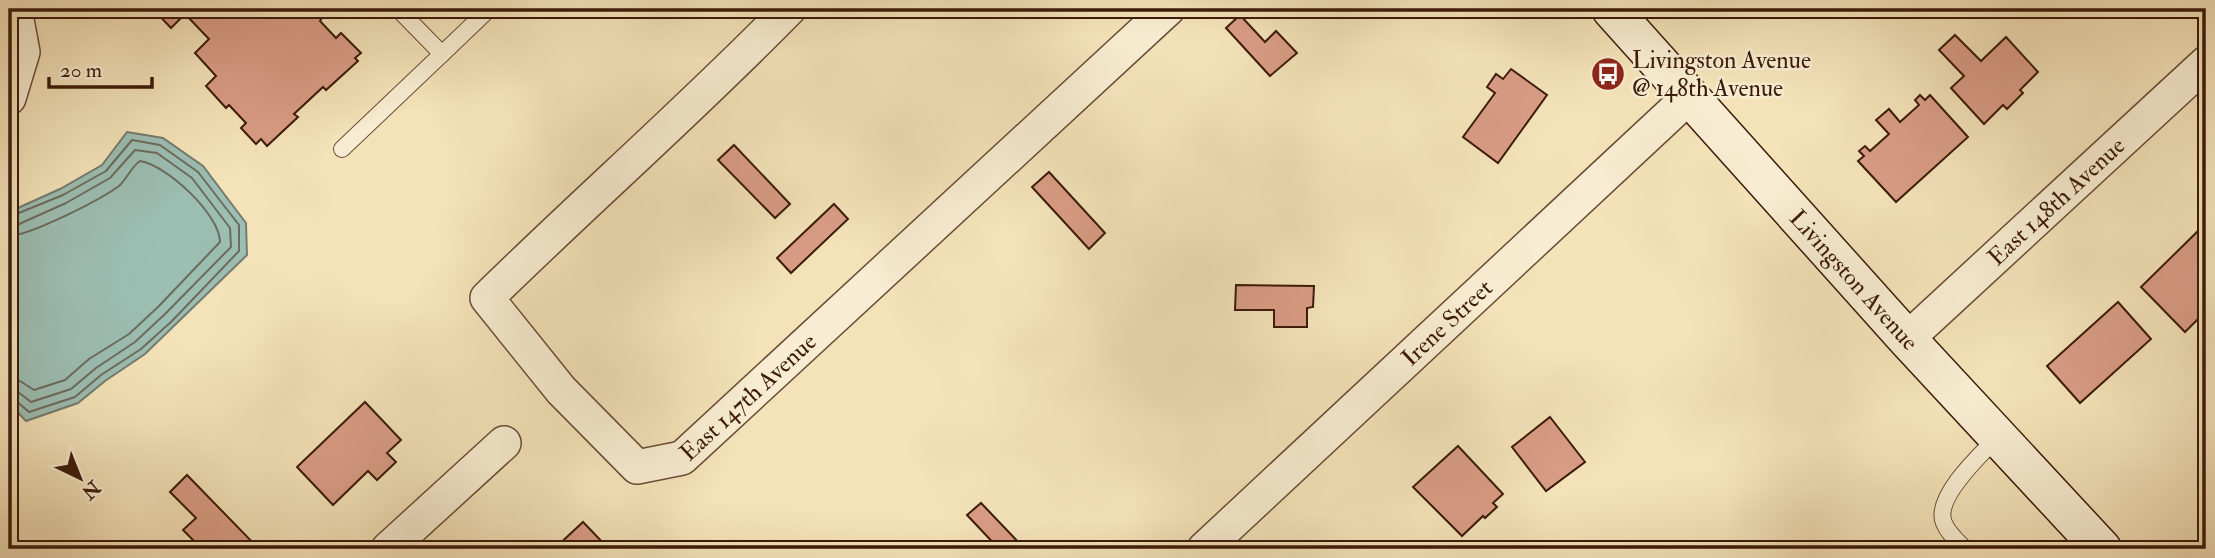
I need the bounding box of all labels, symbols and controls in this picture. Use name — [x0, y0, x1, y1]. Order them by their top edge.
place label: Livingston Avenue @ 148th Avenue — [1632, 45, 1811, 104]
scale bar — [49, 46, 152, 90]
bus stop icon: Livingston Avenue @ 148th Avenue — [1589, 55, 1627, 93]
text: 20 m — [60, 57, 102, 84]
street label: East 148th Avenue — [1981, 130, 2131, 272]
street label: Livingston Avenue — [1783, 203, 1925, 357]
street label: Irene Street — [1395, 272, 1499, 373]
street label: East 147th Avenue — [673, 326, 823, 468]
north arrow — [46, 442, 116, 512]
text: N — [76, 474, 106, 505]

